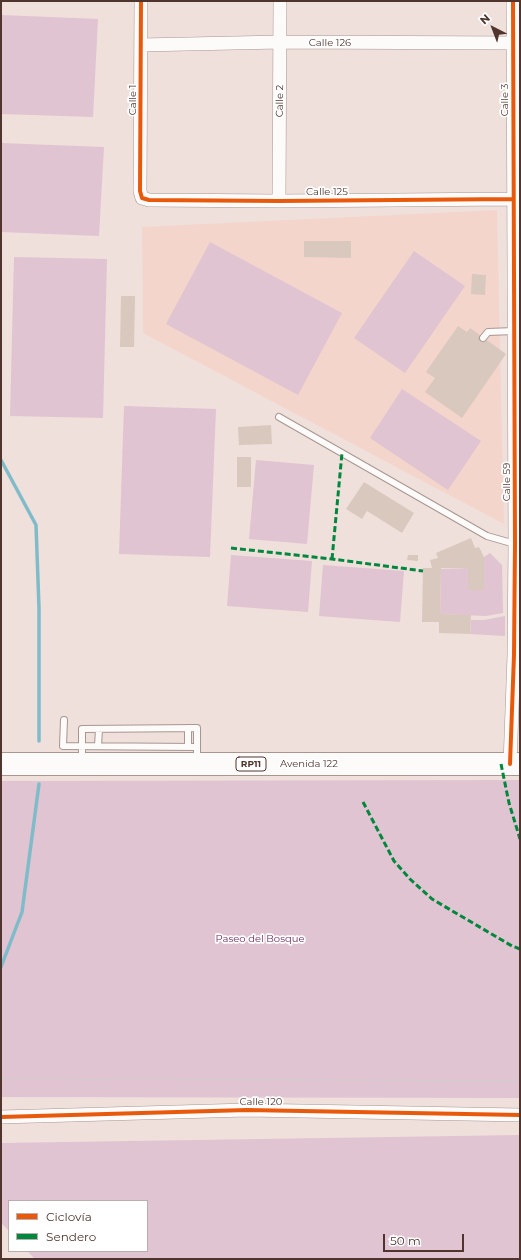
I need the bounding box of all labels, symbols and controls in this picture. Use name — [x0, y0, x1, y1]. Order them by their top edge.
north arrow — [473, 8, 513, 48]
text: N — [477, 11, 493, 27]
street label: Calle 126 — [309, 37, 351, 49]
street label: Calle 3 — [499, 84, 511, 116]
street label: Calle 1 — [127, 85, 139, 115]
street label: Calle 2 — [274, 85, 286, 117]
street label: Calle 125 — [306, 186, 348, 198]
street label: Calle 59 — [501, 463, 513, 501]
road number: RP11 — [236, 757, 266, 771]
street label: Avenida 122 — [280, 758, 338, 770]
park label: Paseo del Bosque — [215, 933, 305, 945]
street label: Calle 120 — [240, 1096, 282, 1108]
legend — [8, 1200, 148, 1252]
text: Ciclovía — [46, 1209, 92, 1224]
scale bar — [385, 1226, 466, 1252]
text: Sendero — [46, 1229, 96, 1244]
text: 50 m — [390, 1233, 421, 1248]

